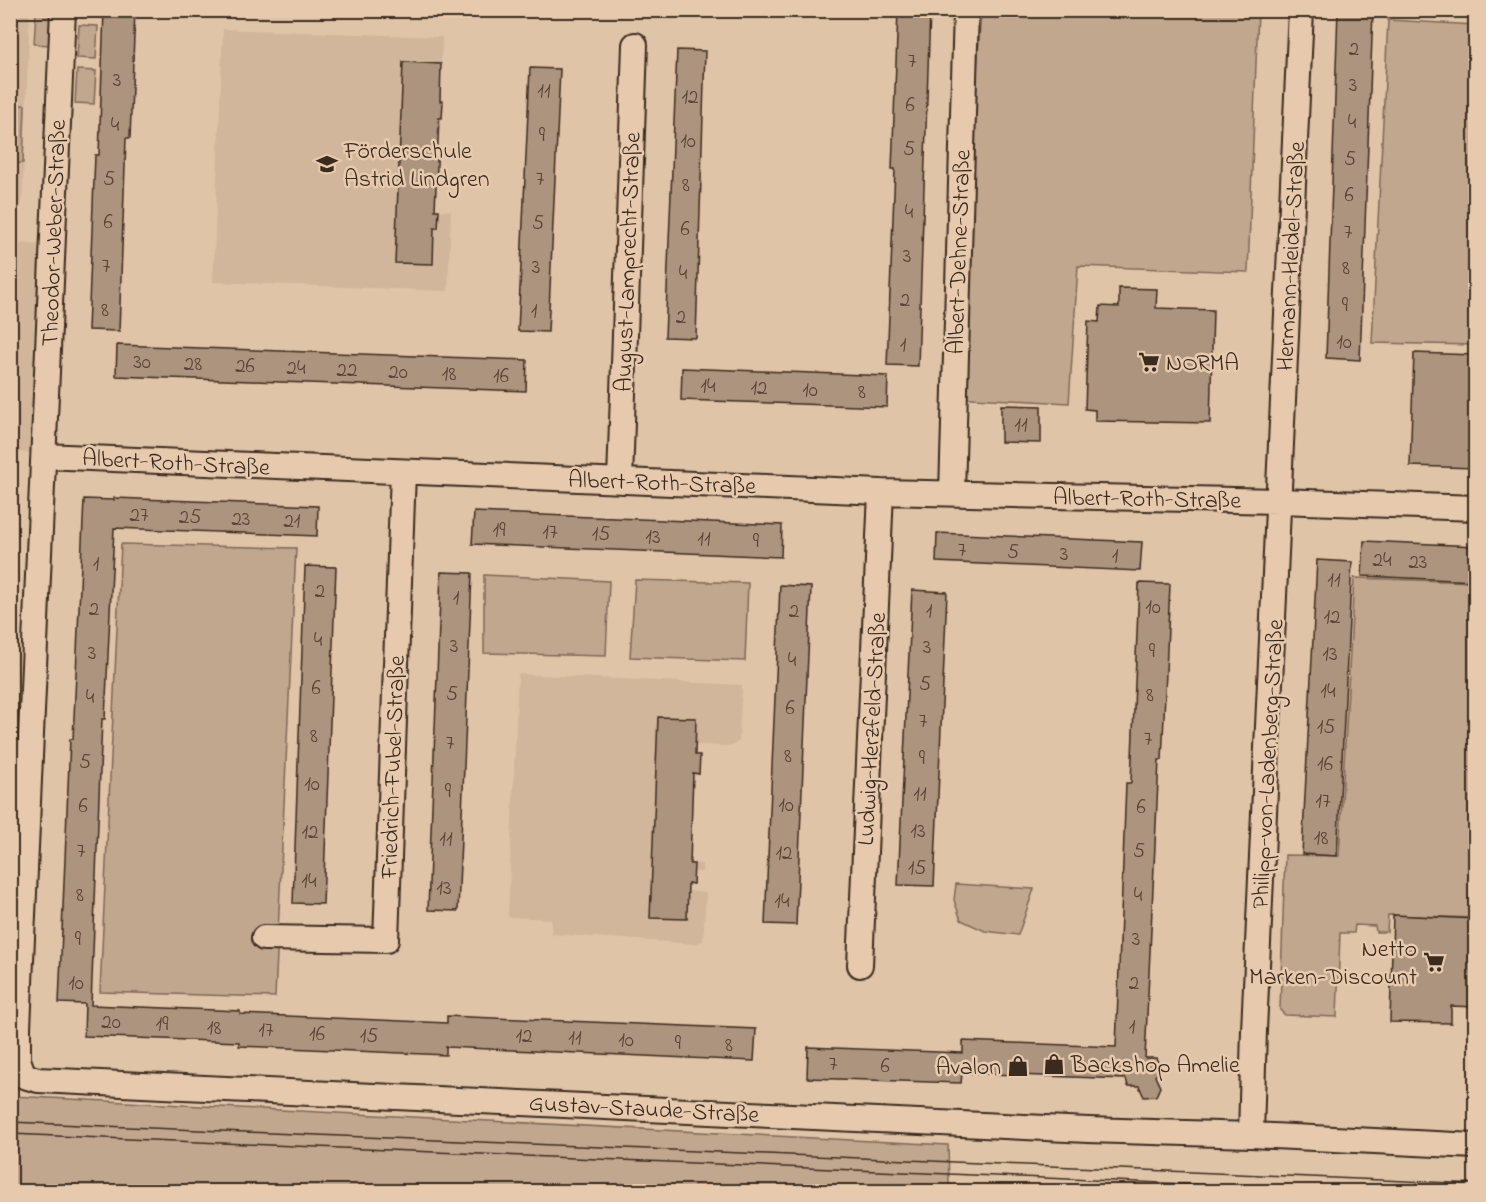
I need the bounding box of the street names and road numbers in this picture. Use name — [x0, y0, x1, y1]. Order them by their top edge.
street label: Theodor-Weber-Straße — [34, 119, 77, 347]
street label: August-Lamprecht-Straße — [607, 131, 652, 393]
street label: Hermann-Heidel-Straße — [1269, 140, 1316, 372]
street label: Albert-Dehne-Straße — [939, 149, 982, 355]
street label: Albert-Roth-Straße — [81, 442, 271, 487]
street label: Albert-Roth-Straße — [567, 464, 757, 505]
street label: Albert-Roth-Straße — [1053, 481, 1242, 520]
street label: Ludwig-Herzfeld-Straße — [850, 611, 897, 847]
street label: Philipp-von-Ladenberg-Straße — [1244, 618, 1295, 910]
street label: Friedrich-Fubel-Straße — [373, 654, 416, 880]
street label: Gustav-Staude-Straße — [528, 1087, 760, 1134]

